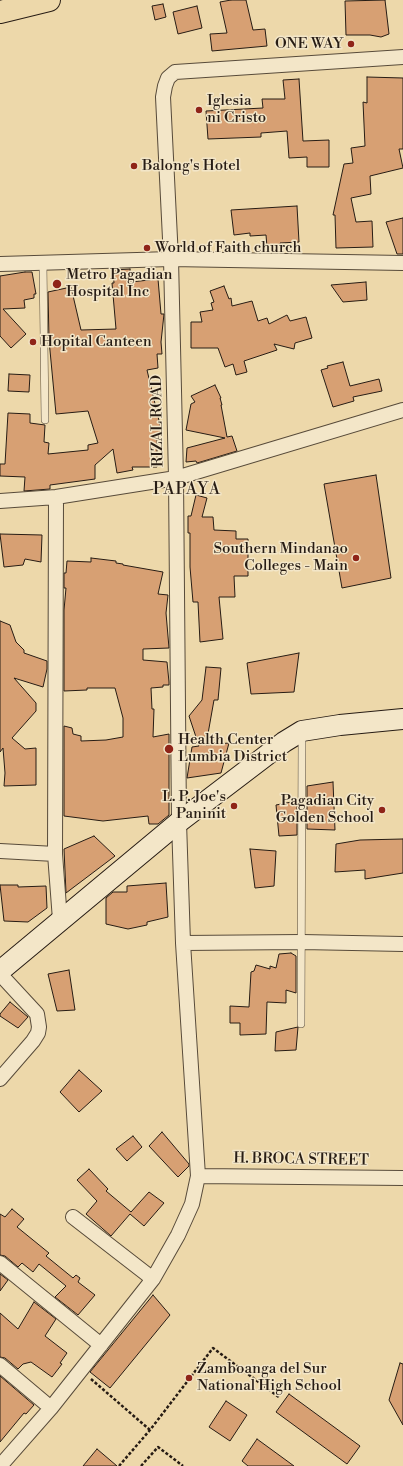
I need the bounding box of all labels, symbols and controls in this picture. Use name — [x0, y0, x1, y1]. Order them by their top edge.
place label: ONE WAY — [275, 35, 343, 53]
marker: ONE WAY — [346, 39, 356, 49]
place label: Iglesia ni Cristo — [207, 92, 266, 127]
marker: Iglesia ni Cristo — [194, 105, 204, 115]
place label: Balong's Hotel — [142, 157, 240, 175]
marker: Balong's Hotel — [129, 161, 139, 171]
place label: World of Faith church — [155, 239, 301, 257]
marker: World of Faith church — [142, 243, 152, 253]
place label: Metro Pagadian Hospital Inc — [66, 266, 172, 301]
marker: Metro Pagadian Hospital Inc — [51, 278, 63, 290]
place label: Hopital Canteen — [41, 333, 152, 351]
marker: Hopital Canteen — [28, 337, 38, 347]
street label: RIZAL ROAD — [148, 375, 168, 467]
district label: PAPAYA — [153, 480, 221, 500]
place label: Southern Mindanao Colleges - Main — [213, 540, 348, 575]
marker: Southern Mindanao Colleges - Main — [351, 553, 361, 563]
place label: Health Center Lumbia District — [178, 731, 287, 766]
marker: Health Center Lumbia District — [163, 743, 175, 755]
place label: L. P. Joe's Paninit — [162, 788, 226, 823]
place label: Pagadian City Golden School — [276, 792, 374, 827]
marker: L. P. Joe's Paninit — [229, 801, 239, 811]
marker: Pagadian City Golden School — [377, 805, 387, 815]
street label: H. BROCA STREET — [233, 1150, 369, 1170]
place label: Zamboanga del Sur National High School — [197, 1360, 341, 1395]
marker: Zamboanga del Sur National High School — [184, 1373, 194, 1383]

